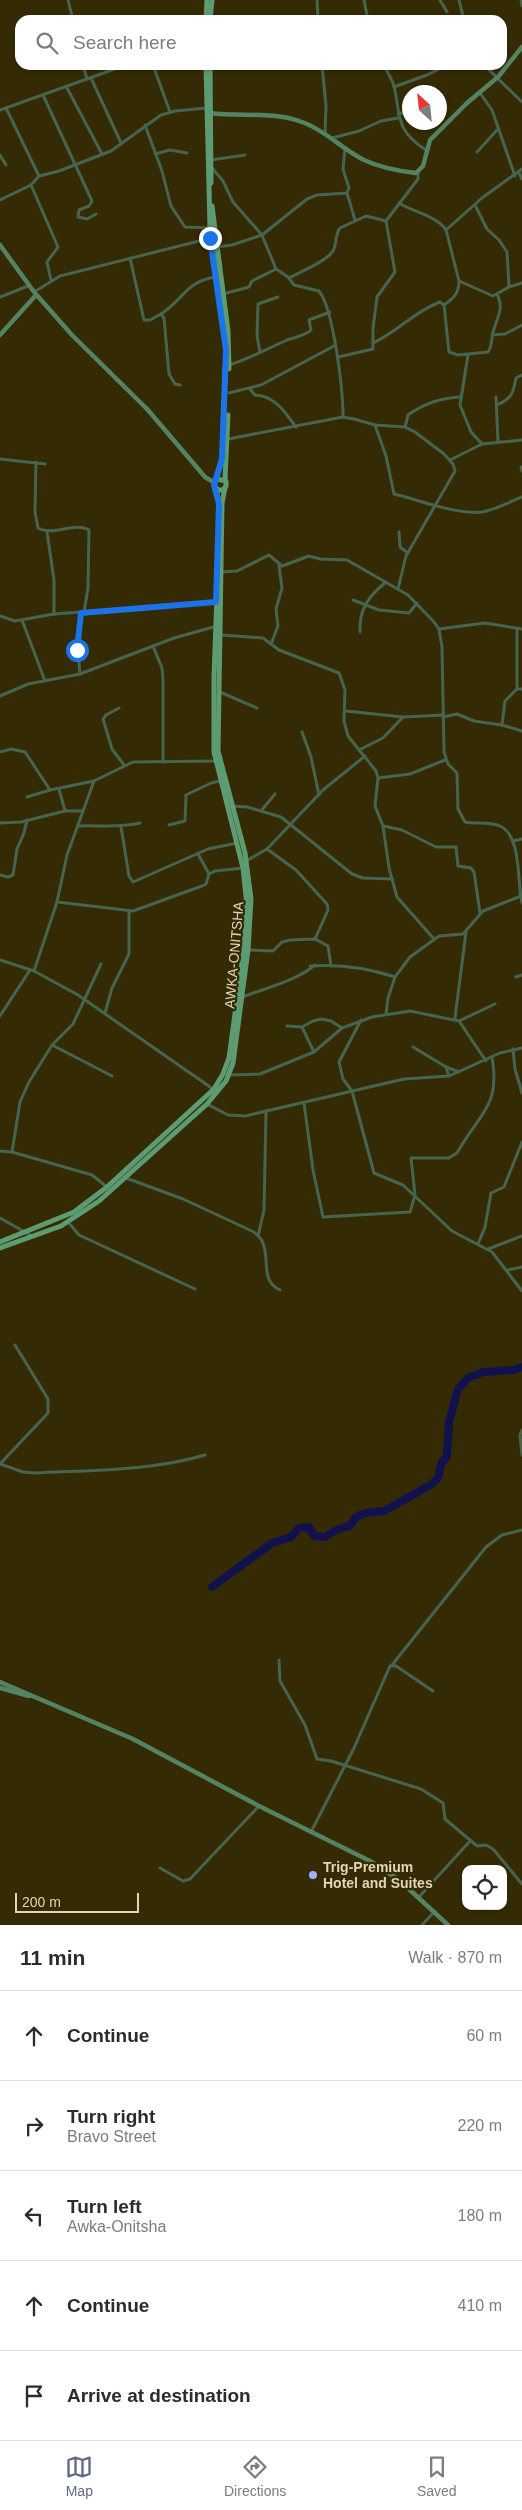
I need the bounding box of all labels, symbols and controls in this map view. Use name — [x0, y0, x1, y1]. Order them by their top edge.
search box — [15, 15, 507, 70]
icon: search — [33, 29, 61, 57]
text: Search here — [73, 32, 177, 53]
north arrow — [402, 85, 447, 130]
route end — [199, 227, 222, 250]
route start — [66, 639, 89, 662]
street label: AWKA-ONITSHA — [221, 900, 247, 1009]
place label: Trig-Premium Hotel and Suites — [323, 1859, 433, 1891]
map controls — [462, 1865, 507, 1910]
button: locate — [462, 1865, 507, 1910]
marker: Trig-Premium Hotel and Suites — [307, 1869, 319, 1881]
scale bar — [15, 1890, 139, 1913]
text: 200 m — [22, 1894, 61, 1910]
text: 11 min — [20, 1946, 85, 1969]
text: Walk · 870 m — [408, 1949, 502, 1966]
icon: ahead — [20, 2022, 48, 2050]
text: Continue — [67, 2025, 149, 2046]
text: 60 m — [466, 2027, 502, 2044]
text: Turn right — [67, 2106, 155, 2127]
icon: right — [20, 2112, 48, 2140]
text: 220 m — [458, 2117, 502, 2134]
text: Bravo Street — [67, 2128, 156, 2145]
text: Turn left — [67, 2196, 142, 2217]
icon: left — [20, 2202, 48, 2230]
text: 180 m — [458, 2207, 502, 2224]
text: Awka-Onitsha — [67, 2218, 166, 2235]
icon: ahead — [20, 2292, 48, 2320]
text: Continue — [67, 2295, 149, 2316]
text: 410 m — [458, 2297, 502, 2314]
icon: arrive — [20, 2382, 48, 2410]
text: Arrive at destination — [67, 2385, 251, 2406]
tab: Map — [65, 2453, 93, 2499]
tab: Directions — [224, 2453, 286, 2499]
tab: Saved — [417, 2453, 457, 2499]

